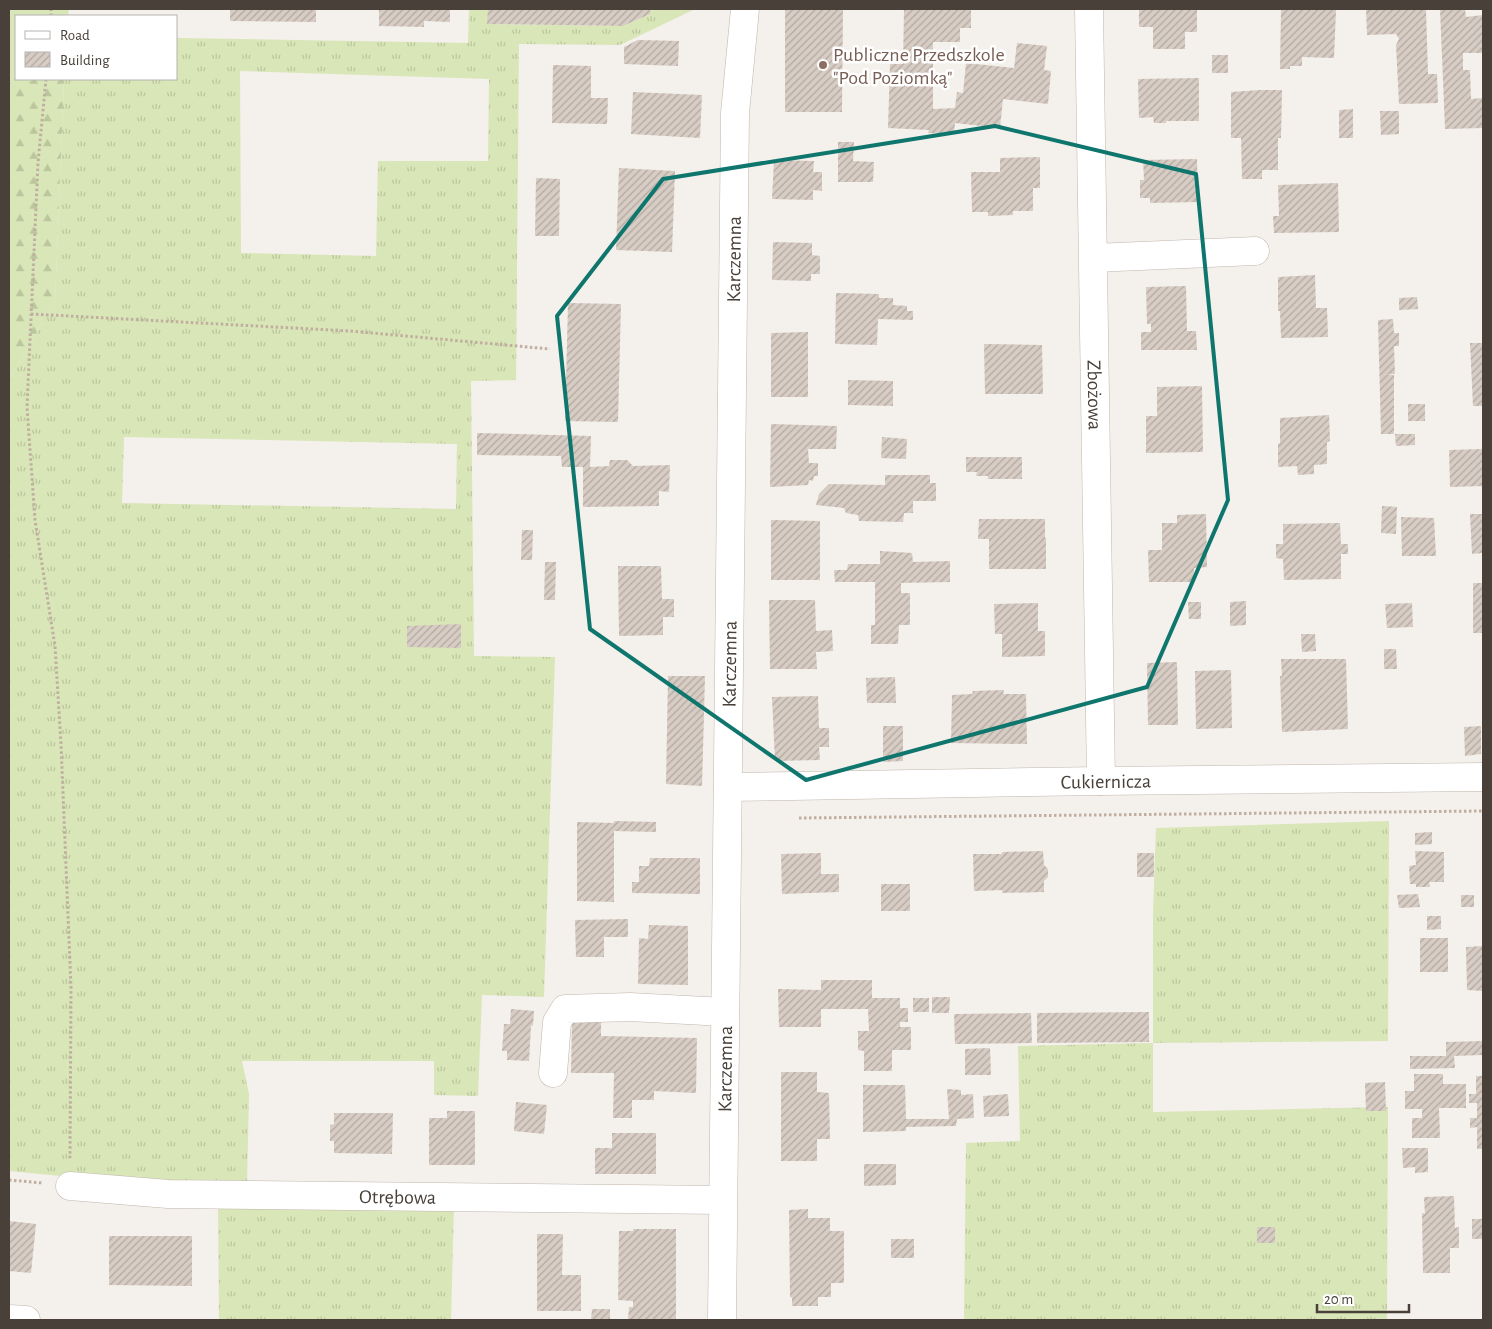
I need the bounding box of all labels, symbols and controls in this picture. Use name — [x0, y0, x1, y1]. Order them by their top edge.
legend — [15, 15, 178, 80]
text: Road — [60, 28, 90, 43]
place label: Publiczne Przedszkole "Pod Poziomką" — [833, 45, 1005, 88]
text: Building — [60, 53, 110, 68]
marker: Publiczne Przedszkole "Pod Poziomką" — [817, 59, 829, 71]
street label: Karczemna — [724, 216, 745, 302]
street label: Zbożowa — [1083, 360, 1105, 430]
street label: Karczemna — [720, 621, 741, 707]
street label: Cukiernicza — [1061, 771, 1151, 793]
street label: Karczemna — [715, 1026, 736, 1112]
street label: Otrębowa — [359, 1187, 436, 1208]
scale bar — [1317, 1282, 1410, 1314]
text: 20 m — [1324, 1292, 1353, 1307]

